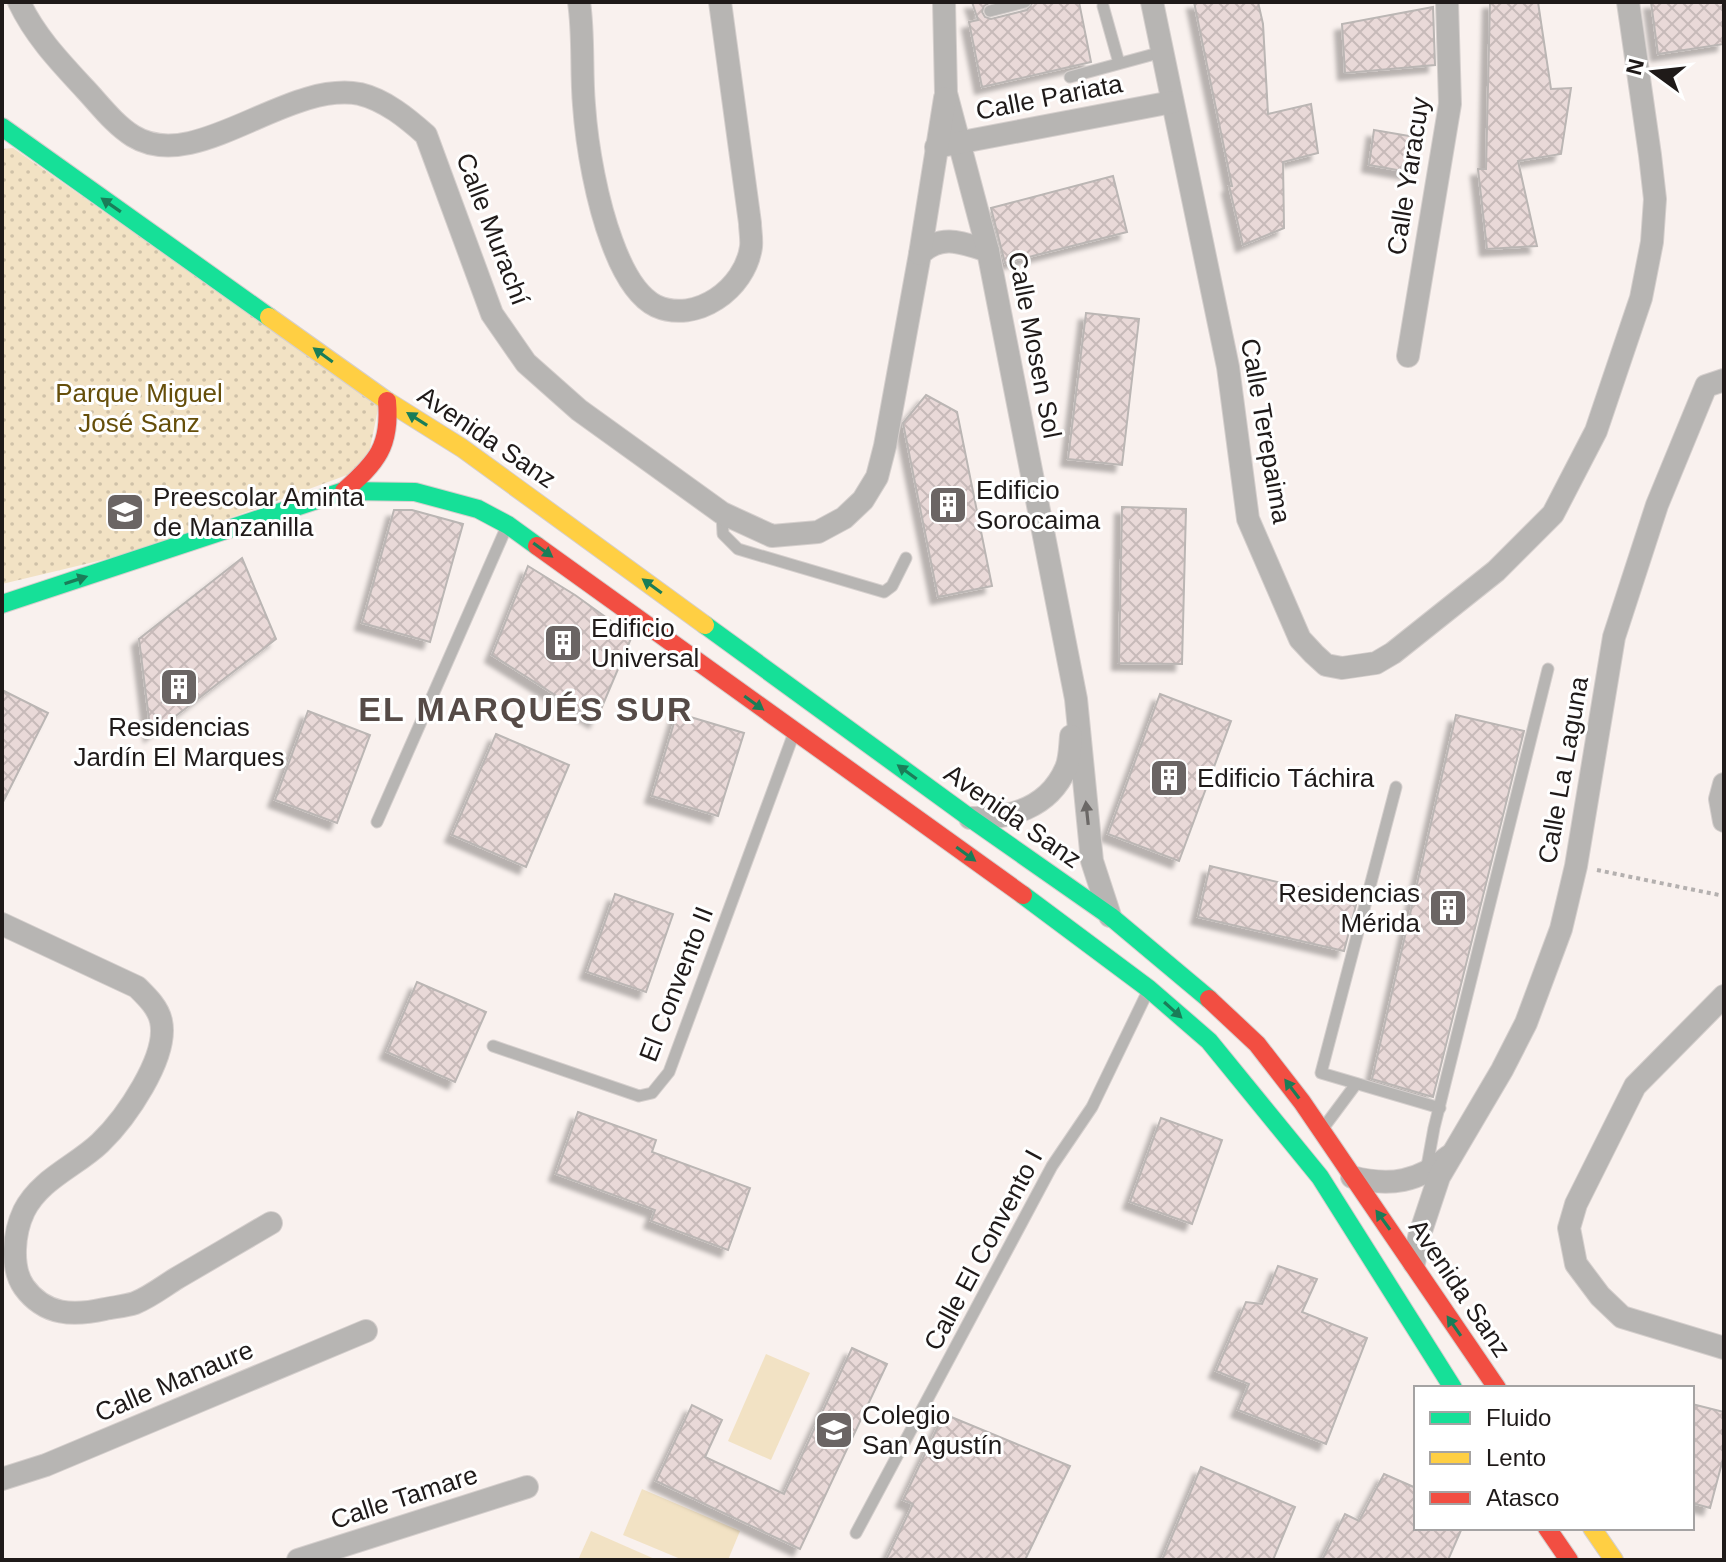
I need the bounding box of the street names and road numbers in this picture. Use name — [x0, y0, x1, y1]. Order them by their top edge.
street label: Calle Pariata — [973, 68, 1125, 126]
street label: Calle Yaracuy — [1381, 95, 1435, 257]
street label: Calle Murachí — [450, 149, 536, 310]
street label: Calle Mosen Sol — [1002, 249, 1068, 441]
street label: Calle Terepaima — [1235, 336, 1297, 526]
street label: Avenida Sanz — [412, 380, 562, 494]
street label: Calle La Laguna — [1532, 674, 1594, 866]
street label: Avenida Sanz — [939, 758, 1087, 874]
street label: El Convento II — [633, 902, 719, 1066]
street label: Calle El Convento I — [918, 1145, 1048, 1355]
street label: Avenida Sanz — [1403, 1213, 1517, 1363]
street label: Calle Manaure — [90, 1334, 258, 1428]
street label: Calle Tamare — [327, 1459, 481, 1535]

